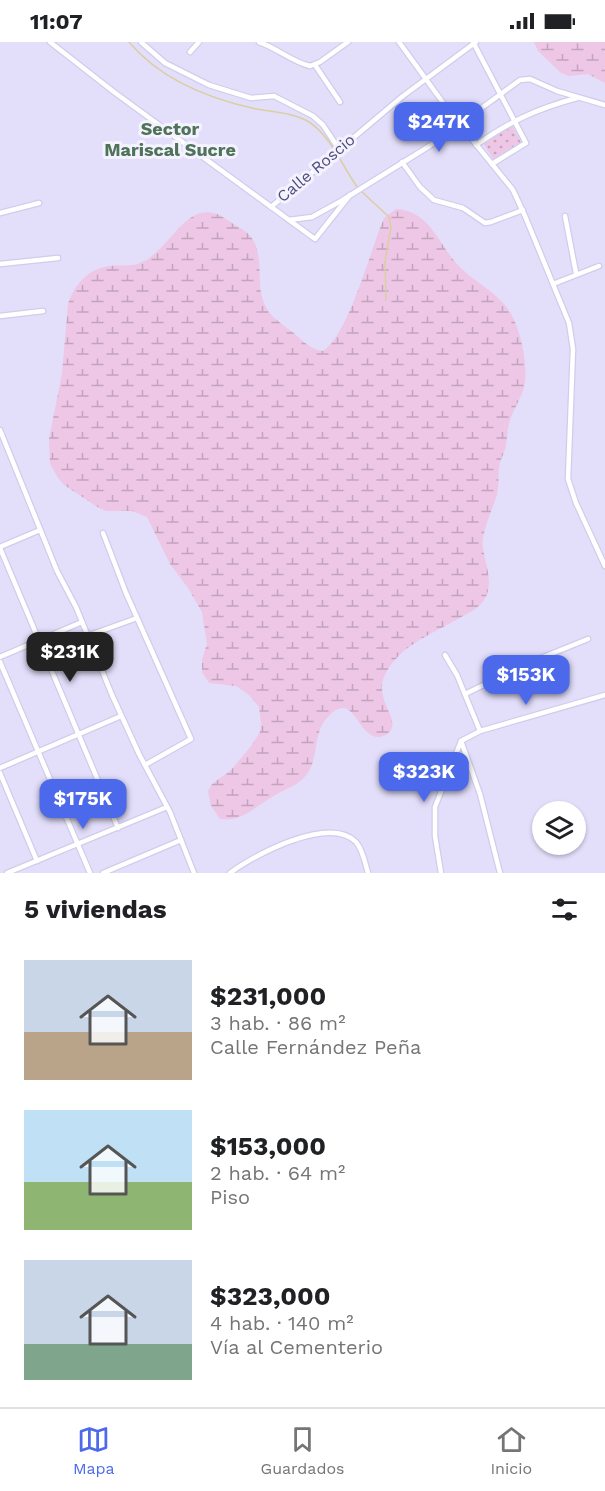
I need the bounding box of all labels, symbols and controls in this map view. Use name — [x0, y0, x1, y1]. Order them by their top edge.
text: 11:07 — [30, 9, 83, 34]
pin: $247K — [397, 102, 481, 153]
text: $247K — [408, 109, 470, 133]
district label: Sector Mariscal Sucre — [104, 118, 236, 160]
street label: Calle Roscio — [273, 130, 359, 206]
pin: $231K — [28, 632, 112, 683]
text: $231K — [40, 639, 100, 663]
pin: $153K — [484, 655, 568, 706]
text: $153K — [497, 662, 555, 686]
pin: $323K — [382, 752, 466, 803]
text: $323K — [393, 759, 455, 783]
pin: $175K — [41, 779, 125, 830]
text: $175K — [54, 786, 112, 810]
map controls — [532, 801, 586, 855]
button: layers — [532, 801, 586, 855]
icon: filters — [548, 893, 581, 926]
text: 5 viviendas — [24, 894, 167, 924]
text: $231,000 — [210, 981, 326, 1011]
icon: home — [72, 984, 144, 1056]
text: 3 hab. · 86 m² — [210, 1011, 345, 1035]
text: Calle Fernández Peña — [210, 1035, 421, 1059]
text: $153,000 — [210, 1131, 326, 1161]
icon: home — [72, 1134, 144, 1206]
text: 2 hab. · 64 m² — [210, 1161, 345, 1185]
text: Piso — [210, 1185, 250, 1209]
text: $323,000 — [210, 1281, 331, 1311]
icon: home — [72, 1284, 144, 1356]
text: 4 hab. · 140 m² — [210, 1311, 354, 1335]
text: Vía al Cementerio — [210, 1335, 383, 1359]
tab: Mapa — [73, 1423, 115, 1478]
tab: Guardados — [261, 1423, 344, 1478]
tab: Inicio — [490, 1423, 532, 1478]

